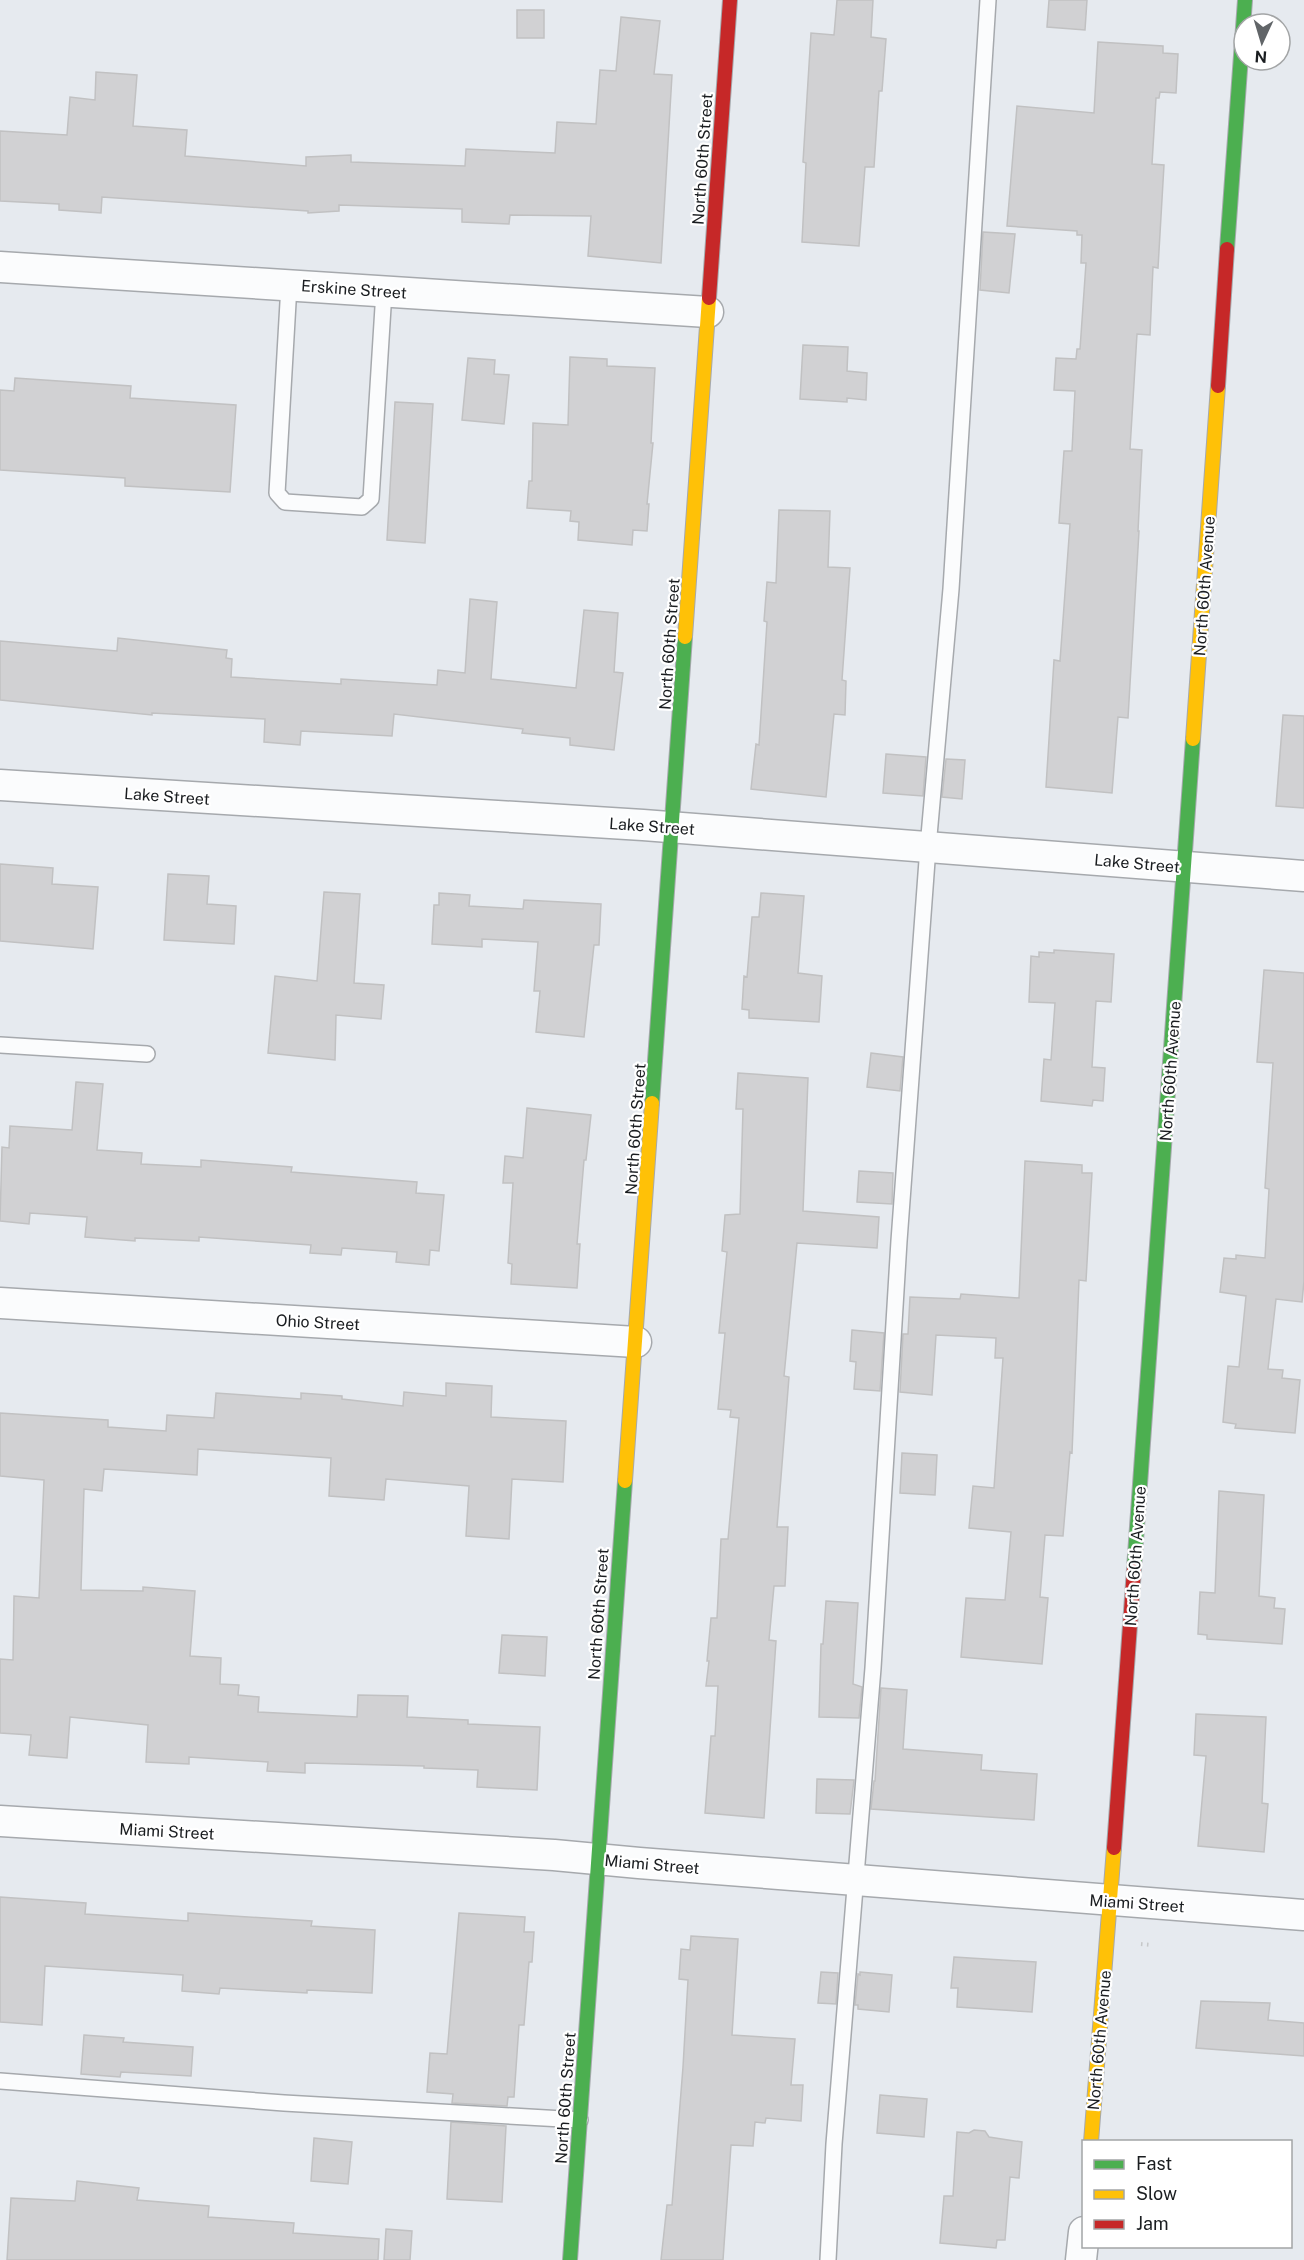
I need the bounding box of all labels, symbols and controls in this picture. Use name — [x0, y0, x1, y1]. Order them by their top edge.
north arrow — [1232, 12, 1292, 72]
text: N — [1254, 47, 1268, 66]
street label: North 60th Street — [688, 92, 717, 226]
street label: Erskine Street — [300, 276, 407, 303]
street label: North 60th Avenue — [1190, 515, 1219, 657]
street label: North 60th Street — [655, 577, 684, 711]
street label: Lake Street — [123, 784, 211, 809]
street label: Lake Street — [608, 814, 696, 839]
street label: Lake Street — [1093, 850, 1181, 877]
street label: North 60th Avenue — [1156, 1000, 1185, 1142]
street label: North 60th Street — [621, 1062, 650, 1196]
street label: Ohio Street — [275, 1311, 361, 1334]
street label: North 60th Avenue — [1121, 1485, 1150, 1627]
street label: North 60th Street — [584, 1547, 613, 1681]
street label: Miami Street — [119, 1820, 215, 1843]
street label: Miami Street — [604, 1851, 700, 1878]
street label: Miami Street — [1089, 1891, 1185, 1916]
street label: North 60th Avenue — [1084, 1969, 1115, 2111]
street label: North 60th Street — [551, 2031, 580, 2165]
legend — [1082, 2140, 1292, 2248]
text: Fast — [1136, 2153, 1172, 2174]
text: Slow — [1136, 2183, 1177, 2204]
text: Jam — [1136, 2213, 1169, 2234]

